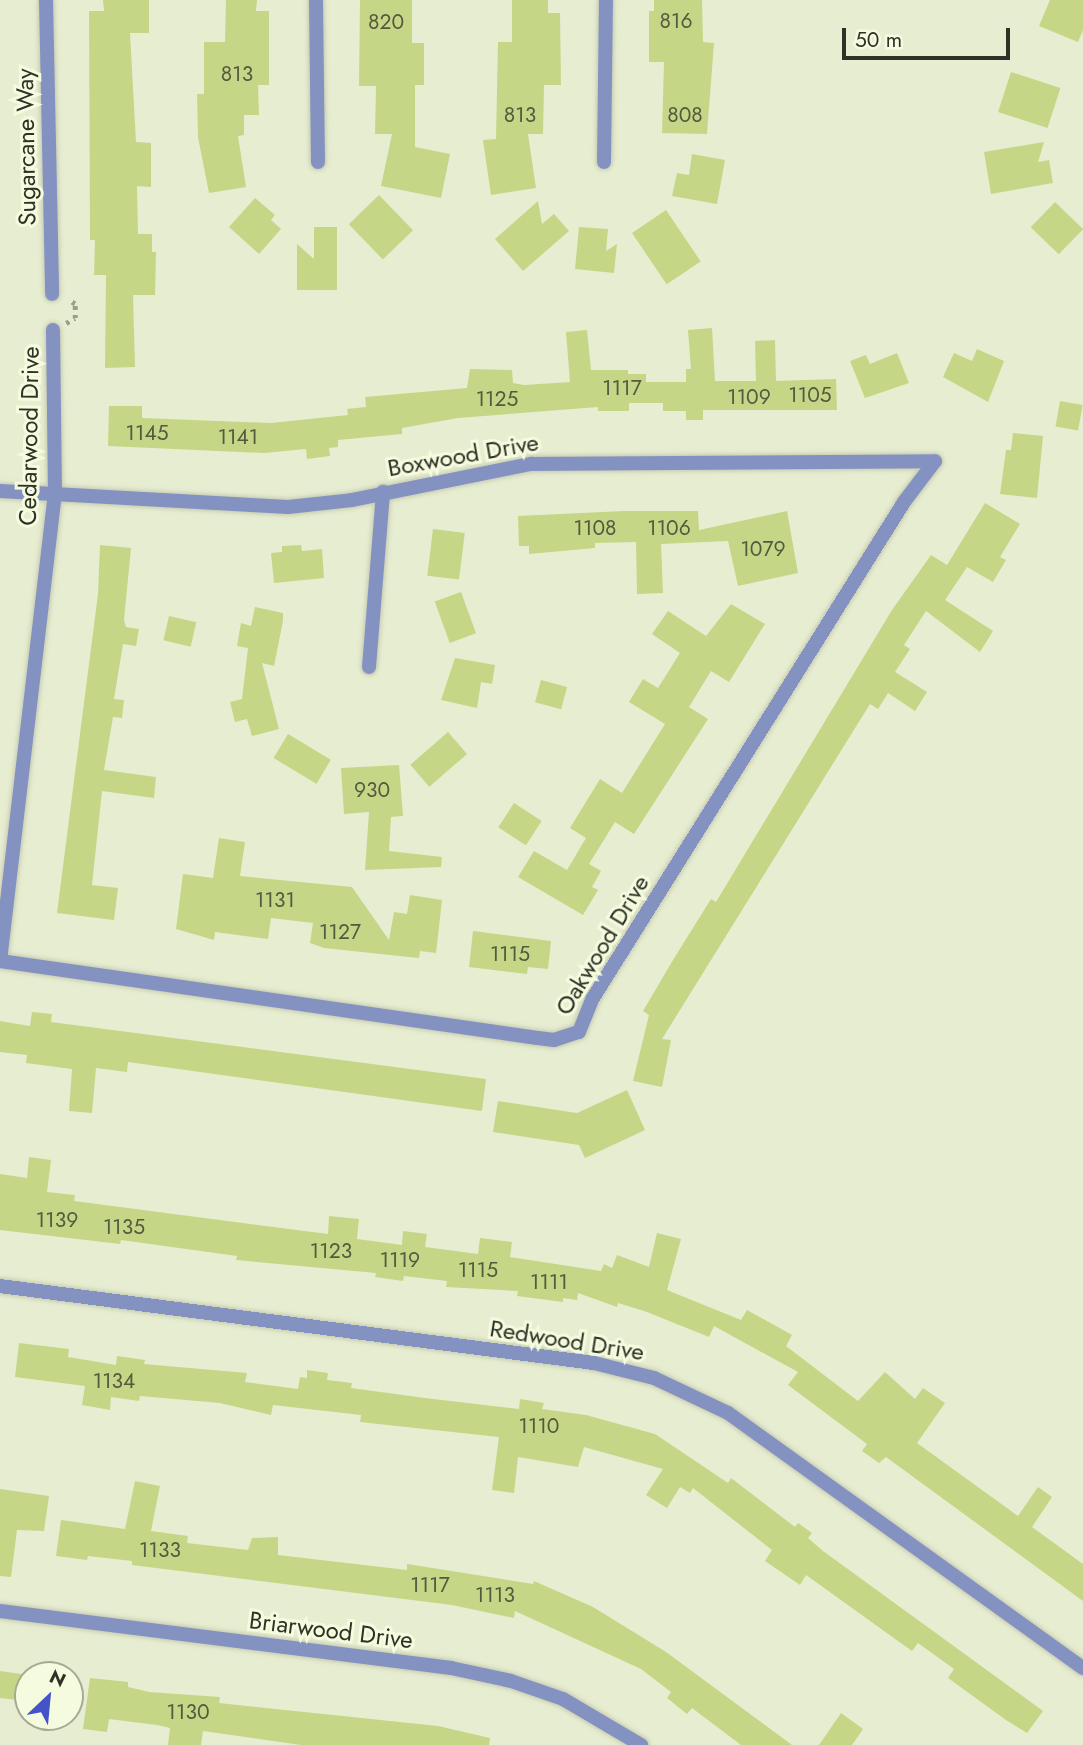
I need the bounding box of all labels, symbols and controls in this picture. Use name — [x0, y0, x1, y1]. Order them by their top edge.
house number: 816 — [659, 8, 693, 34]
house number: 820 — [368, 9, 404, 35]
scale bar — [845, 14, 1013, 58]
text: 50 m — [855, 25, 902, 55]
house number: 813 — [221, 61, 253, 87]
street label: Sugarcane Way — [10, 68, 42, 226]
house number: 813 — [504, 102, 536, 128]
house number: 808 — [667, 102, 703, 128]
street label: Cedarwood Drive — [13, 346, 45, 526]
house number: 1117 — [602, 375, 642, 401]
house number: 1105 — [788, 382, 832, 408]
house number: 1109 — [727, 384, 771, 410]
house number: 1125 — [476, 386, 518, 412]
house number: 1145 — [126, 420, 168, 446]
house number: 1141 — [218, 424, 258, 450]
street label: Boxwood Drive — [385, 428, 541, 482]
house number: 1108 — [574, 515, 616, 541]
house number: 1106 — [647, 515, 691, 541]
house number: 1079 — [740, 536, 786, 562]
house number: 930 — [354, 777, 390, 803]
street label: Oakwood Drive — [549, 870, 655, 1020]
house number: 1131 — [255, 887, 295, 913]
house number: 1127 — [319, 919, 361, 945]
house number: 1115 — [490, 941, 530, 967]
house number: 1139 — [36, 1207, 78, 1233]
house number: 1135 — [103, 1214, 145, 1240]
house number: 1123 — [310, 1238, 352, 1264]
house number: 1119 — [380, 1247, 420, 1273]
house number: 1115 — [458, 1257, 498, 1283]
house number: 1111 — [530, 1269, 568, 1295]
street label: Redwood Drive — [488, 1314, 646, 1366]
house number: 1134 — [93, 1368, 135, 1394]
house number: 1110 — [519, 1413, 559, 1439]
house number: 1133 — [139, 1537, 181, 1563]
house number: 1117 — [410, 1572, 450, 1598]
house number: 1113 — [475, 1582, 515, 1608]
street label: Briarwood Drive — [247, 1606, 415, 1654]
north arrow — [14, 1661, 84, 1731]
text: N — [45, 1663, 70, 1694]
house number: 1130 — [167, 1699, 209, 1725]

